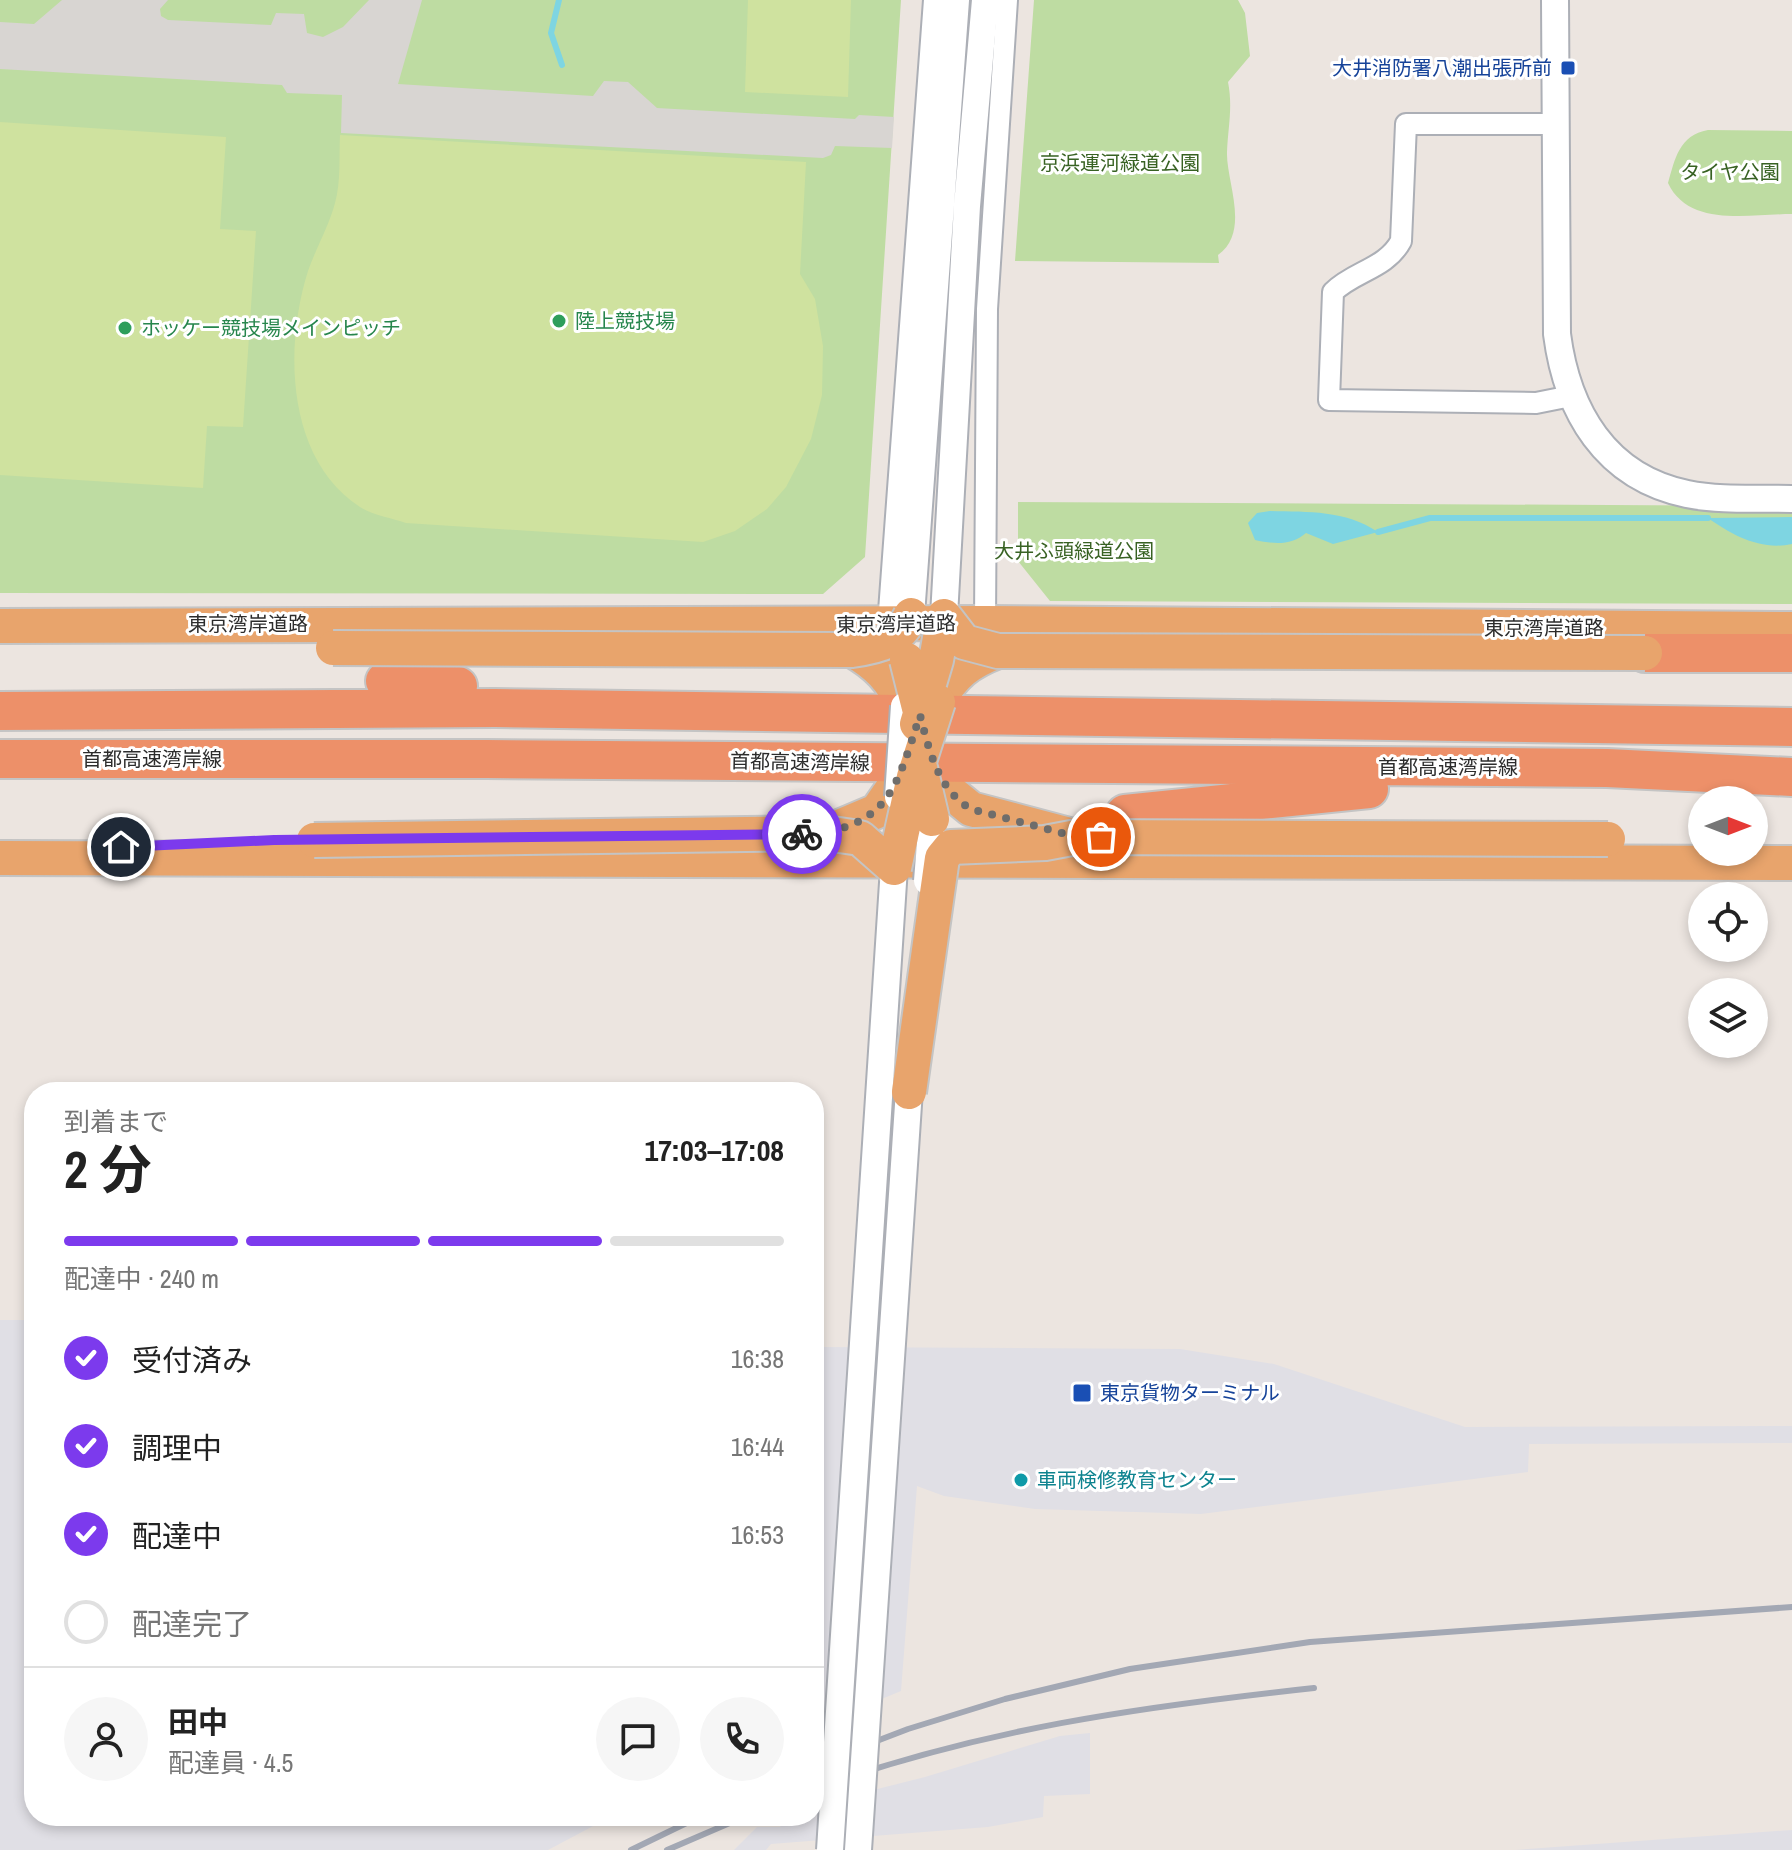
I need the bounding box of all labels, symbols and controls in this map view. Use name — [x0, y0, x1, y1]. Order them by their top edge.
place label: 大井消防署八潮出張所前 — [1332, 54, 1552, 81]
marker: 大井消防署八潮出張所前 — [1559, 59, 1577, 77]
park label: 京浜運河緑道公園 — [1040, 149, 1200, 176]
park label: タイヤ公園 — [1680, 158, 1780, 185]
place label: 陸上競技場 — [575, 307, 675, 334]
marker: 陸上競技場 — [550, 312, 568, 330]
place label: ホッケー競技場メインピッチ — [141, 314, 401, 341]
marker: ホッケー競技場メインピッチ — [116, 319, 134, 337]
park label: 大井ふ頭緑道公園 — [994, 537, 1154, 564]
street label: 東京湾岸道路 — [836, 609, 956, 638]
street label: 東京湾岸道路 — [188, 610, 308, 637]
street label: 東京湾岸道路 — [1484, 614, 1604, 641]
street label: 首都高速湾岸線 — [82, 745, 222, 772]
street label: 首都高速湾岸線 — [730, 747, 870, 776]
street label: 首都高速湾岸線 — [1378, 753, 1518, 780]
north arrow — [1688, 786, 1768, 866]
map controls — [1688, 786, 1768, 1058]
courier — [762, 794, 842, 874]
pin — [1067, 803, 1135, 871]
icon: bike — [780, 812, 824, 856]
pin — [87, 813, 155, 881]
icon: bag — [1079, 815, 1123, 859]
icon: home — [99, 825, 143, 869]
button: locate — [1688, 882, 1768, 962]
button: layers — [1688, 978, 1768, 1058]
text: 到着まで — [64, 1104, 168, 1139]
text: 17:03–17:08 — [645, 1130, 784, 1170]
text: 2 分 — [64, 1134, 152, 1204]
text: 配達中 · 240 m — [64, 1261, 219, 1296]
icon: check — [64, 1336, 108, 1380]
text: 受付済み — [132, 1340, 252, 1380]
text: 16:38 — [731, 1341, 784, 1376]
place label: 東京貨物ターミナル — [1100, 1379, 1280, 1406]
marker: 東京貨物ターミナル — [1071, 1382, 1093, 1404]
icon: check — [64, 1424, 108, 1468]
text: 調理中 — [132, 1428, 222, 1468]
text: 16:44 — [731, 1429, 784, 1464]
place label: 車両検修教育センター — [1037, 1466, 1237, 1493]
marker: 車両検修教育センター — [1012, 1471, 1030, 1489]
icon: check — [64, 1512, 108, 1556]
text: 配達中 — [132, 1516, 222, 1556]
text: 16:53 — [731, 1517, 784, 1552]
text: 配達完了 — [132, 1604, 252, 1644]
button: person — [64, 1697, 148, 1781]
button: chat — [596, 1697, 680, 1781]
button: phone — [700, 1697, 784, 1781]
text: 田中 — [168, 1702, 228, 1742]
text: 配達員 · 4.5 — [168, 1745, 293, 1780]

